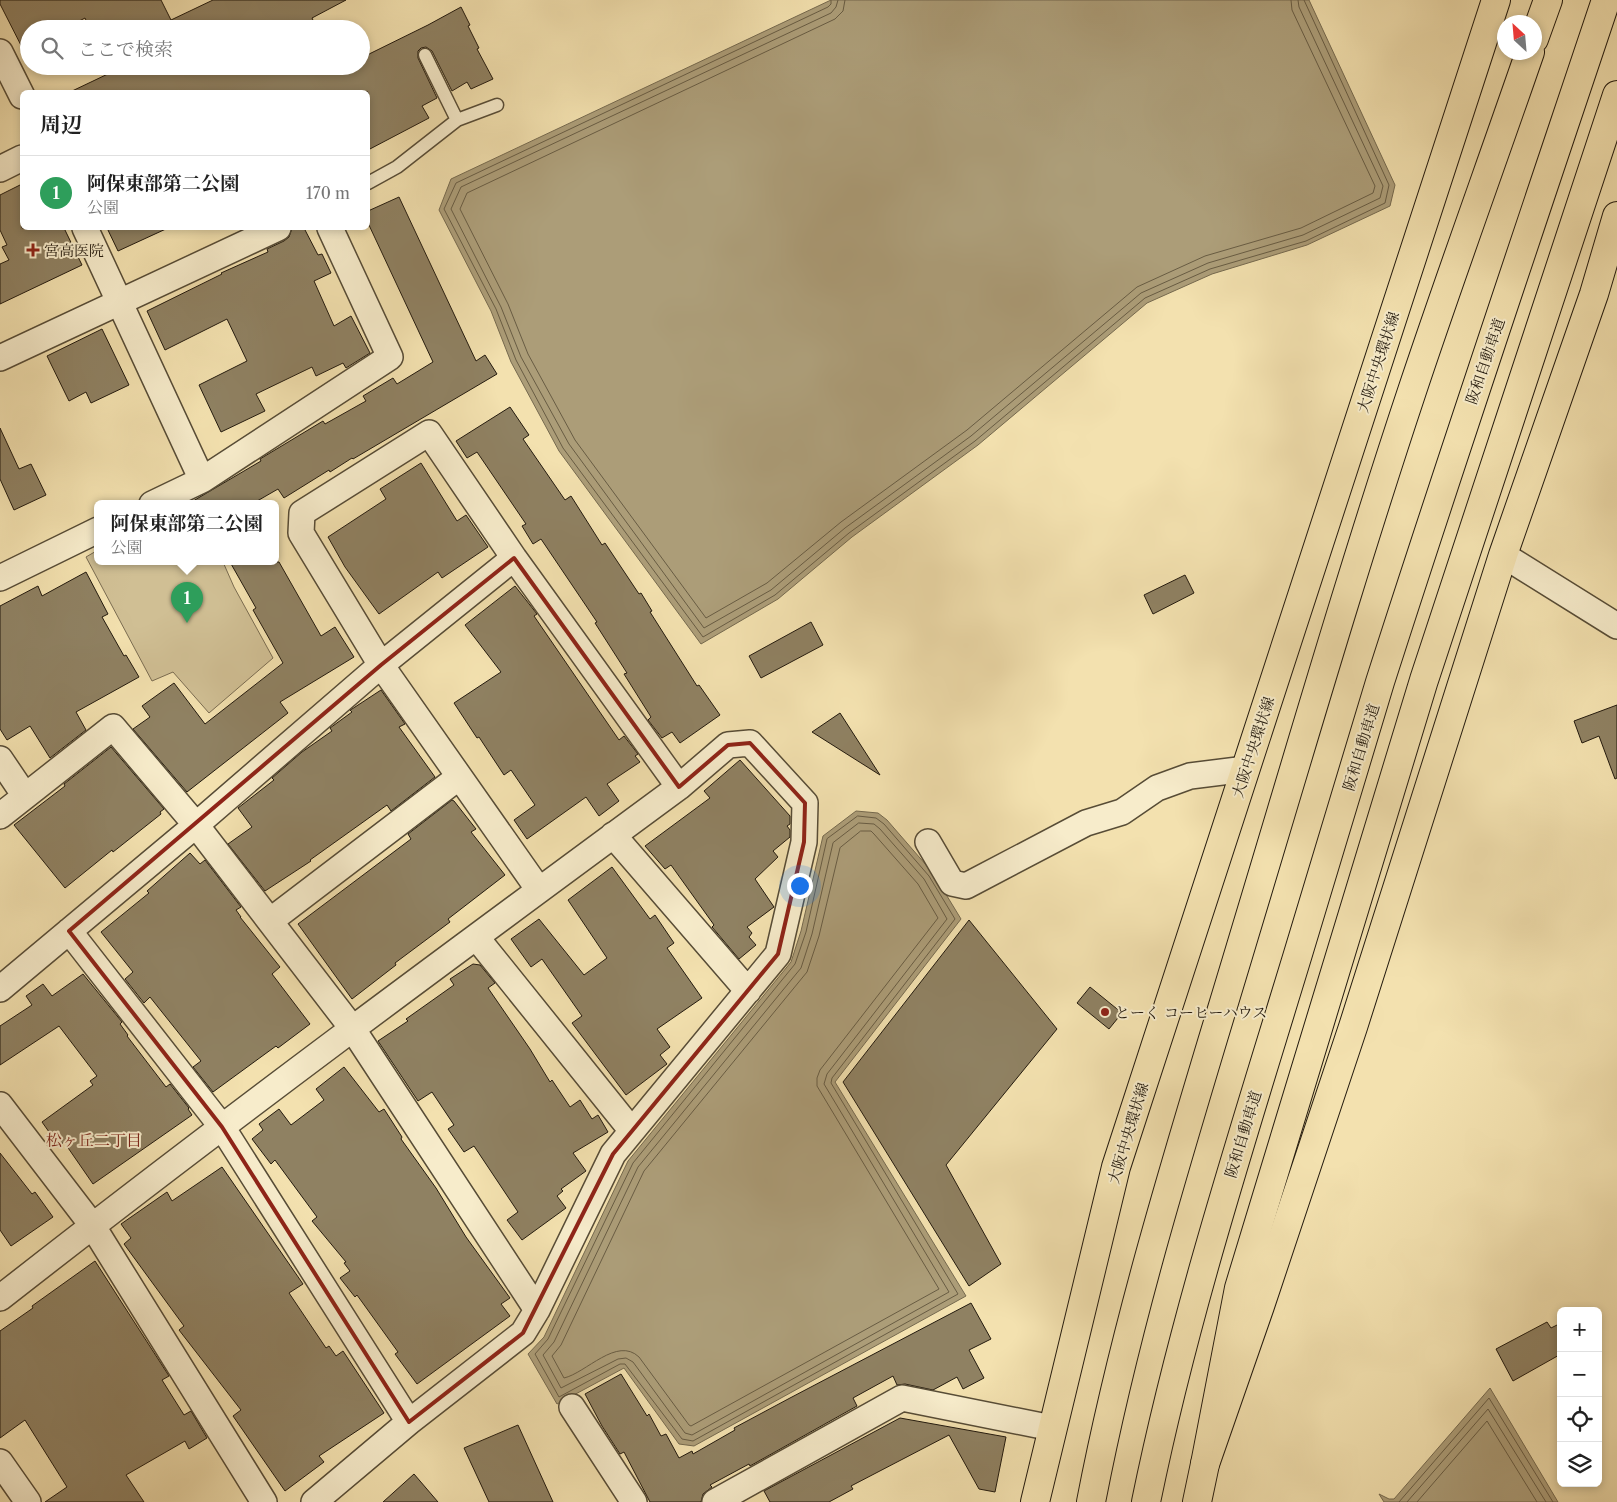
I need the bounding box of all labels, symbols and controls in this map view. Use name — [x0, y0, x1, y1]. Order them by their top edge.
north arrow — [1497, 15, 1542, 60]
search box — [20, 20, 370, 75]
icon: search — [38, 34, 66, 62]
text: ここで検索 — [78, 38, 173, 61]
text: 周辺 — [40, 112, 82, 137]
text: 阿保東部第二公園 — [87, 172, 239, 195]
text: 1 — [52, 183, 60, 203]
text: 170 m — [306, 183, 350, 203]
text: 公園 — [87, 197, 119, 217]
place label: 宮高医院 — [44, 241, 104, 260]
marker: 宮高医院 — [26, 243, 40, 257]
street label: 大阪中央環状線 — [1353, 309, 1403, 415]
street label: 阪和自動車道 — [1461, 315, 1509, 407]
popup — [94, 500, 279, 565]
text: 阿保東部第二公園 — [110, 512, 263, 535]
text: 公園 — [110, 537, 143, 557]
pin: 1 — [171, 582, 203, 623]
street label: 大阪中央環状線 — [1228, 694, 1278, 800]
street label: 阪和自動車道 — [1339, 701, 1383, 793]
your location — [787, 873, 813, 899]
place label: とーく コーヒーハウス — [1115, 1003, 1267, 1022]
marker: とーく コーヒーハウス — [1099, 1006, 1111, 1018]
street label: 大阪中央環状線 — [1104, 1080, 1152, 1186]
street label: 阪和自動車道 — [1221, 1088, 1265, 1180]
district label: 松ヶ丘二丁目 — [46, 1130, 142, 1150]
map controls — [1557, 1307, 1602, 1487]
button: + — [1557, 1307, 1602, 1352]
button: − — [1557, 1352, 1602, 1397]
button: locate — [1557, 1397, 1602, 1442]
button: layers — [1557, 1442, 1602, 1487]

